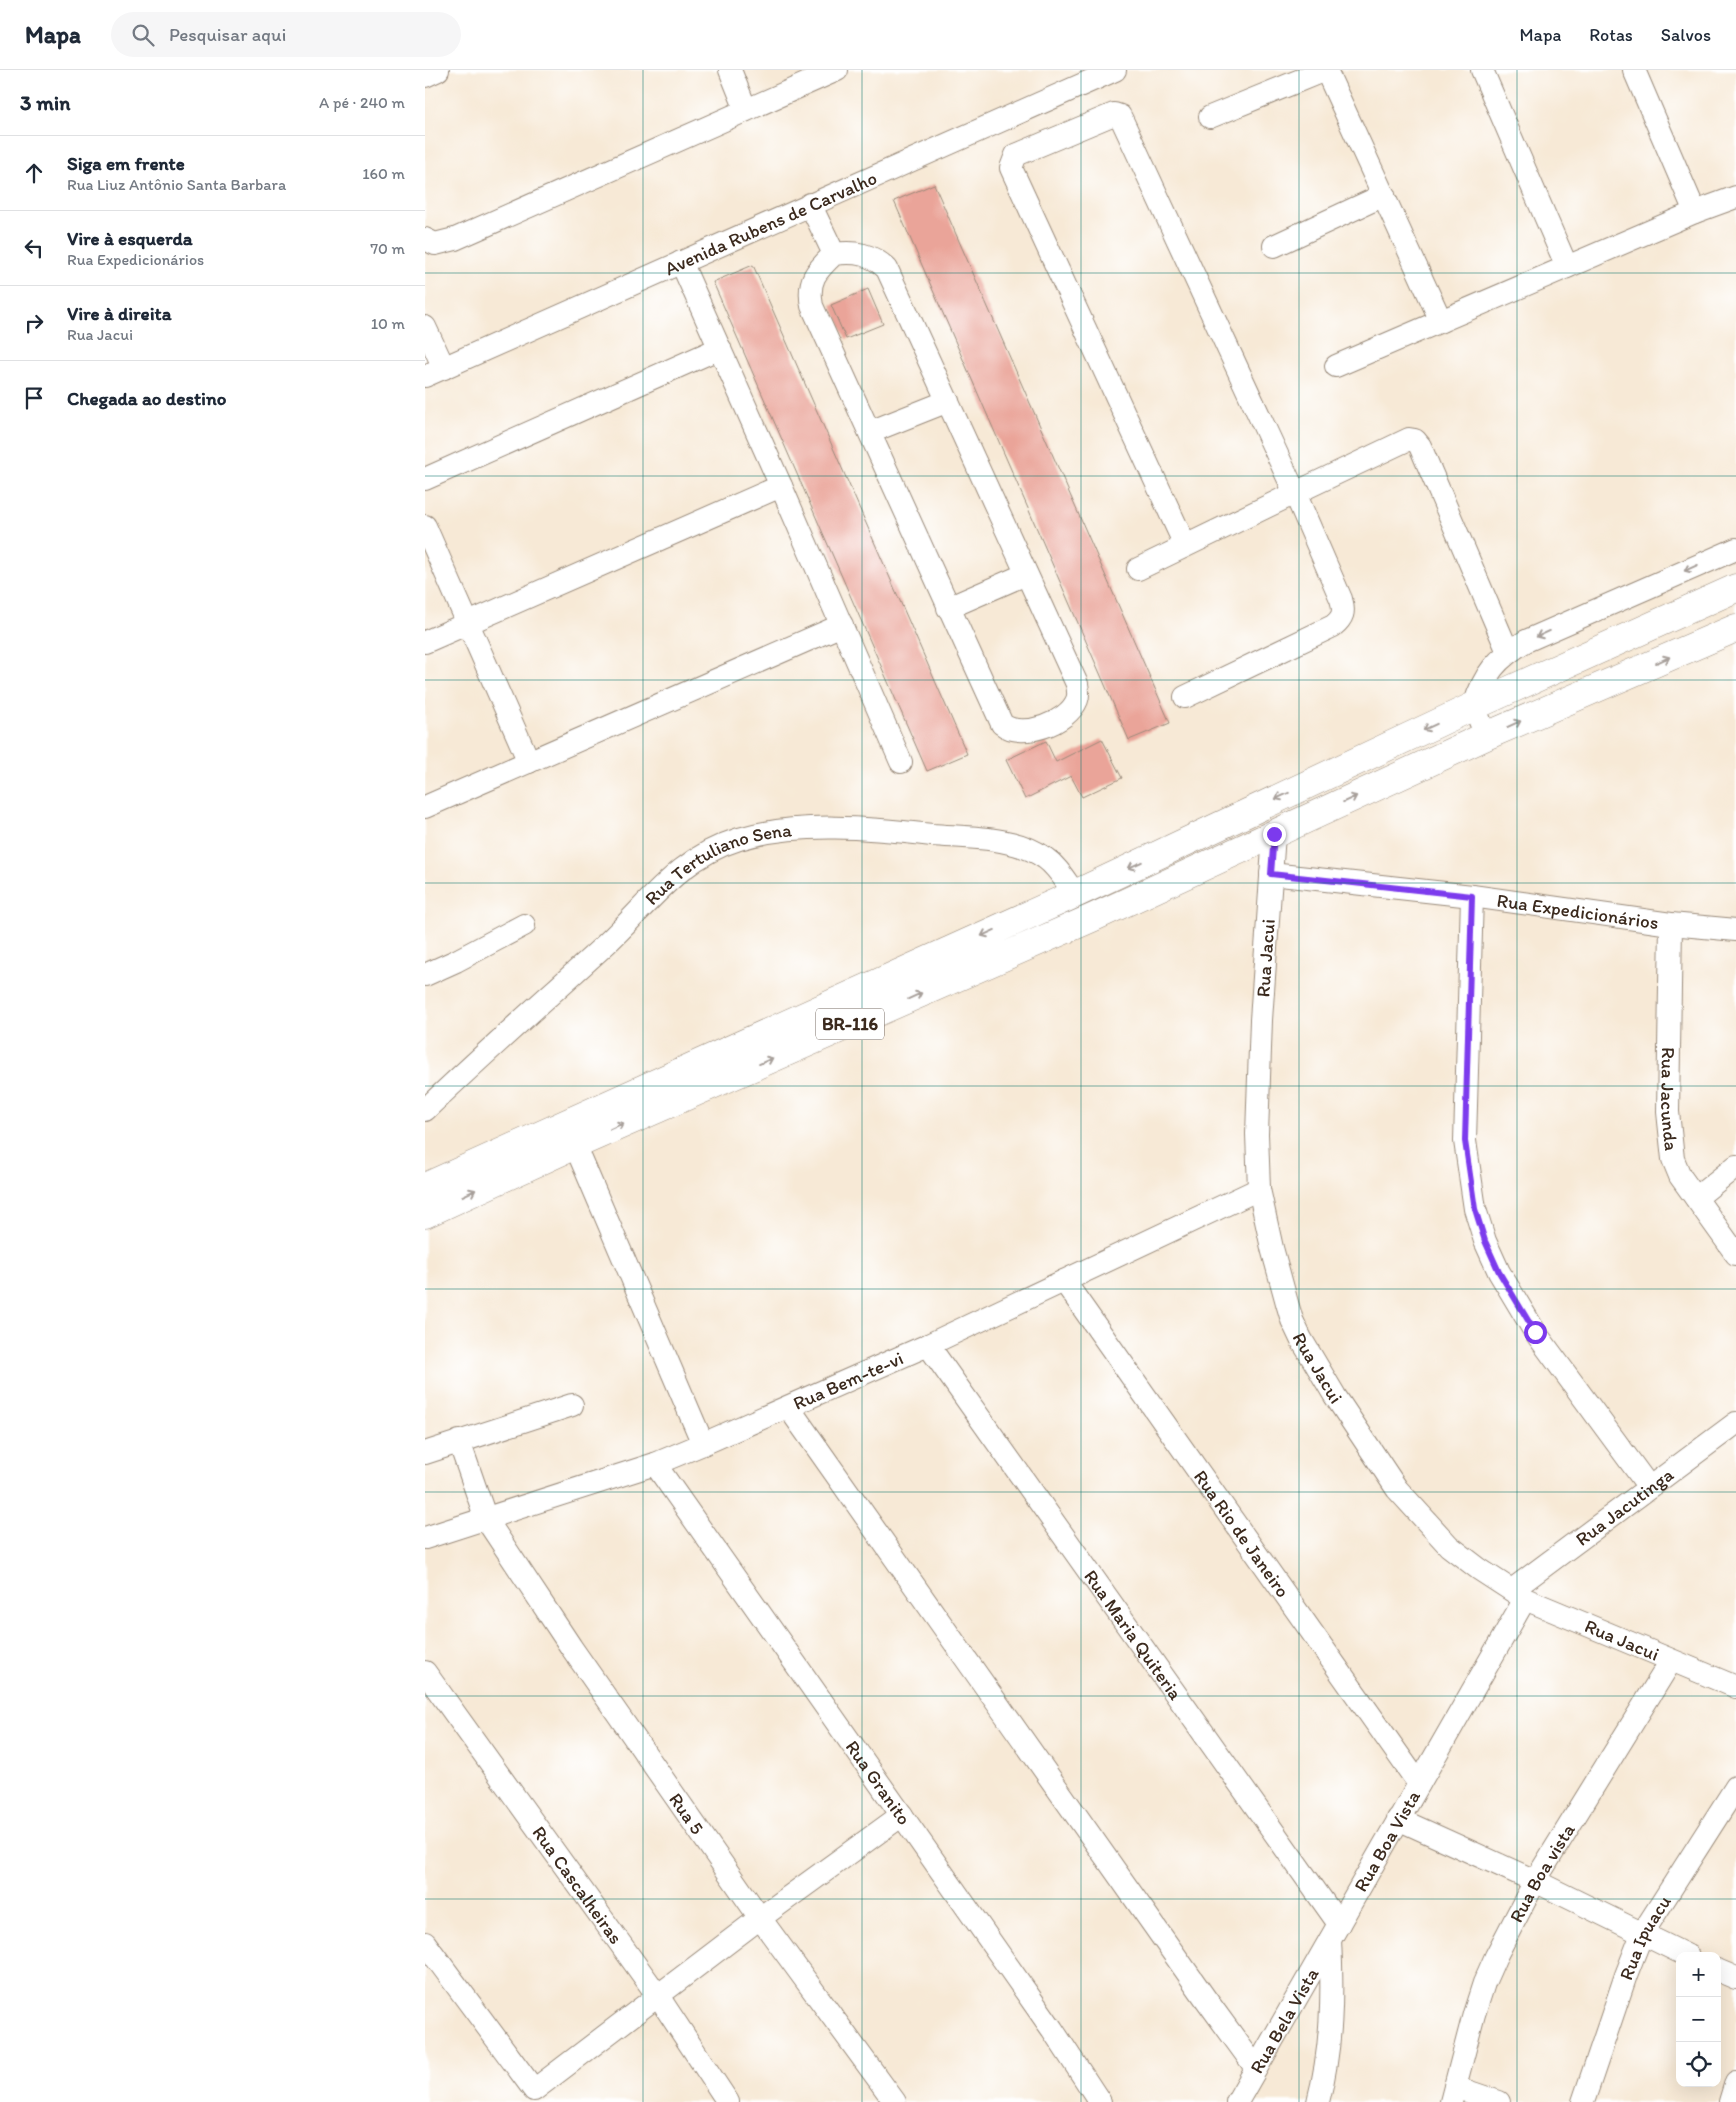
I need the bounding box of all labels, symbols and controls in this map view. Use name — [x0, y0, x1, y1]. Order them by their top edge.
search box — [111, 12, 461, 57]
text: Mapa — [25, 20, 81, 49]
icon: search — [129, 21, 157, 49]
text: Pesquisar aqui — [169, 23, 286, 46]
text: Mapa — [1519, 24, 1561, 46]
text: Rotas — [1589, 24, 1633, 46]
text: Salvos — [1661, 24, 1711, 46]
text: 3 min — [20, 90, 70, 115]
text: A pé · 240 m — [319, 93, 405, 112]
text: Siga em frente — [67, 152, 185, 175]
icon: ahead — [20, 159, 48, 187]
text: 160 m — [362, 164, 405, 183]
street label: Avenida Rubens de Carvalho — [661, 166, 880, 280]
text: Rua Liuz Antônio Santa Barbara — [67, 175, 286, 194]
text: Vire à esquerda — [67, 227, 193, 250]
icon: left — [20, 234, 48, 262]
text: 70 m — [370, 239, 405, 258]
text: Rua Expedicionários — [67, 250, 204, 269]
text: Vire à direita — [67, 302, 172, 325]
icon: right — [20, 309, 48, 337]
text: 10 m — [371, 314, 405, 333]
text: Rua Jacui — [67, 325, 133, 344]
icon: arrive — [20, 384, 48, 412]
text: Chegada ao destino — [67, 387, 226, 410]
one-way arrow — [1684, 564, 1699, 574]
one-way arrow — [1535, 630, 1550, 639]
one-way arrow — [1655, 654, 1670, 664]
one-way arrow — [1506, 719, 1521, 729]
one-way arrow — [1422, 722, 1437, 732]
one-way arrow — [1275, 792, 1290, 801]
one-way arrow — [1342, 794, 1357, 804]
street label: Rua Tertuliano Sena — [640, 818, 793, 910]
route end — [1263, 823, 1286, 846]
one-way arrow — [1128, 861, 1143, 871]
street label: Rua Expedicionários — [1495, 889, 1660, 934]
street label: Rua Jacui — [1251, 918, 1280, 998]
one-way arrow — [981, 929, 996, 939]
one-way arrow — [907, 990, 922, 1000]
road number: BR-116 — [816, 1009, 884, 1040]
street label: Rua Jacunda — [1656, 1047, 1683, 1152]
one-way arrow — [758, 1055, 773, 1065]
one-way arrow — [609, 1121, 624, 1131]
one-way arrow — [461, 1188, 476, 1198]
route start — [1524, 1321, 1547, 1344]
street label: Rua Jacui — [1288, 1329, 1348, 1408]
street label: Rua Bem-te-vi — [790, 1346, 907, 1415]
street label: Rua Jacutinga — [1571, 1463, 1678, 1551]
street label: Rua Rio de Janeiro — [1189, 1466, 1295, 1602]
street label: Rua Maria Quiteria — [1079, 1565, 1187, 1704]
street label: Rua Jacui — [1581, 1614, 1663, 1666]
street label: Rua Granito — [841, 1736, 916, 1829]
street label: Rua Boa Vista — [1349, 1786, 1425, 1896]
street label: Rua 5 — [664, 1788, 709, 1839]
street label: Rua Boa vista — [1505, 1819, 1580, 1926]
street label: Rua Cascalheiras — [527, 1822, 628, 1949]
street label: Rua Ipuacu — [1614, 1891, 1676, 1983]
map controls — [1676, 1952, 1721, 2087]
button: + — [1676, 1952, 1721, 1997]
street label: Rua Bela Vista — [1245, 1964, 1323, 2078]
button: − — [1676, 1997, 1721, 2042]
button: locate — [1676, 2042, 1721, 2087]

